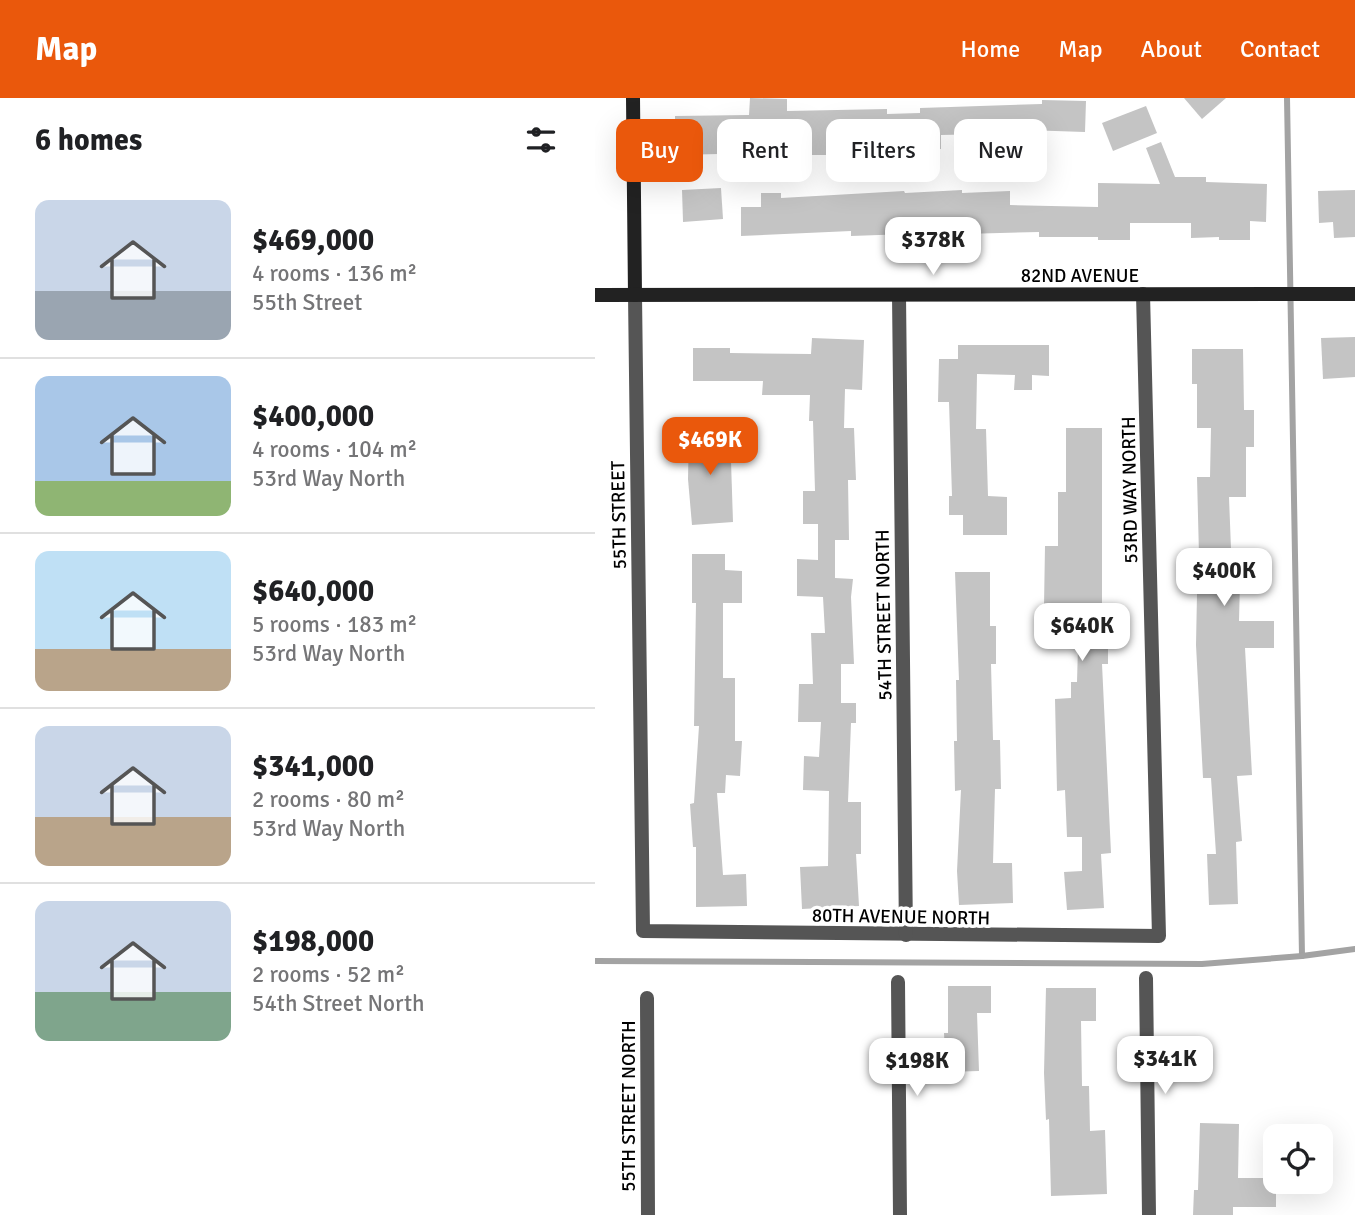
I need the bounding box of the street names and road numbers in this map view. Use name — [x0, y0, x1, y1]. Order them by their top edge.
street label: 82ND AVENUE — [1021, 264, 1139, 288]
street label: 53RD WAY NORTH — [1117, 416, 1143, 564]
street label: 55TH STREET — [606, 460, 632, 569]
street label: 54TH STREET NORTH — [871, 529, 897, 701]
street label: 80TH AVENUE NORTH — [812, 903, 990, 931]
street label: 55TH STREET NORTH — [617, 1020, 641, 1192]

